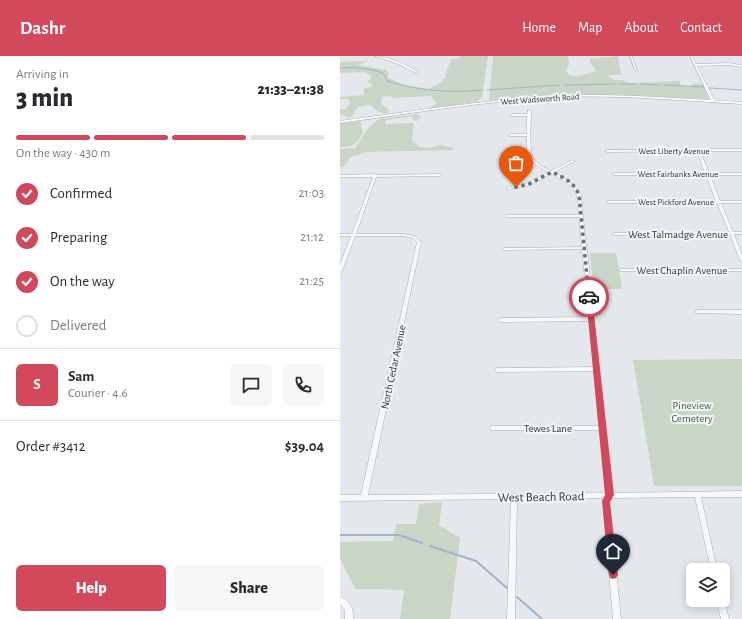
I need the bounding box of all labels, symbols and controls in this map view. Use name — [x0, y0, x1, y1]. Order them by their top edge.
text: Dashr — [20, 19, 65, 38]
text: Home — [522, 21, 556, 35]
text: Map — [578, 21, 602, 35]
text: About — [624, 21, 658, 35]
text: Contact — [680, 21, 722, 35]
text: Arriving in — [16, 68, 69, 81]
text: 21:33–21:38 — [258, 82, 324, 97]
text: 3 min — [16, 85, 73, 111]
street label: West Wadsworth Road — [500, 92, 580, 107]
pin — [499, 146, 533, 187]
text: On the way · 430 m — [16, 147, 110, 160]
street label: West Liberty Avenue — [638, 147, 710, 156]
icon: bag — [505, 152, 527, 174]
street label: West Fairbanks Avenue — [638, 170, 718, 179]
icon: check — [16, 183, 38, 205]
text: Confirmed — [50, 186, 112, 201]
text: 21:03 — [298, 187, 324, 200]
street label: West Pickford Avenue — [638, 198, 714, 207]
icon: check — [16, 227, 38, 249]
street label: West Talmadge Avenue — [628, 229, 728, 240]
text: Preparing — [50, 230, 107, 245]
text: 21:12 — [300, 231, 324, 244]
street label: West Chaplin Avenue — [637, 265, 727, 276]
icon: check — [16, 271, 38, 293]
text: On the way — [50, 274, 115, 289]
text: 21:25 — [299, 275, 324, 288]
courier — [569, 277, 609, 317]
icon: car — [578, 286, 600, 308]
text: Delivered — [50, 318, 107, 333]
street label: North Cedar Avenue — [379, 324, 408, 410]
button: chat — [230, 364, 272, 406]
button: phone — [282, 364, 324, 406]
text: Sam — [68, 369, 94, 384]
text: S — [33, 377, 41, 392]
text: Courier · 4.6 — [68, 387, 128, 400]
park label: Pineview Cemetery — [671, 400, 713, 424]
street label: Tewes Lane — [524, 423, 572, 434]
text: Order #3412 — [16, 439, 85, 454]
text: $39.04 — [285, 439, 324, 454]
street label: West Beach Road — [498, 490, 585, 505]
pin — [596, 534, 630, 575]
icon: home — [602, 540, 624, 562]
map controls — [686, 563, 730, 607]
button: layers — [686, 563, 730, 607]
button: Help — [16, 565, 166, 611]
button: Share — [174, 565, 324, 611]

